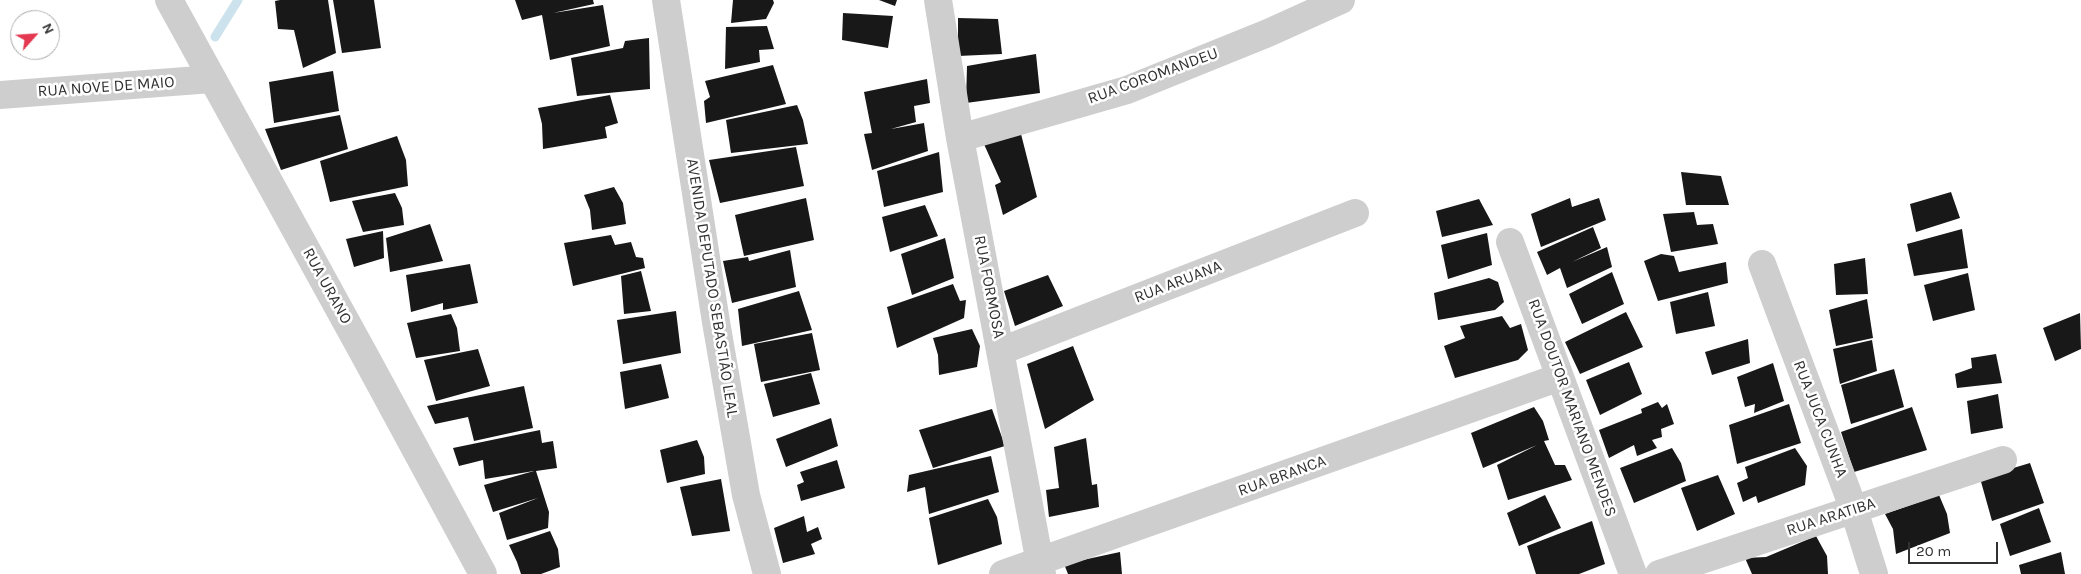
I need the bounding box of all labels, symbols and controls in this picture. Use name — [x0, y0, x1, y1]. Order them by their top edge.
north arrow — [10, 10, 60, 60]
text: N — [38, 20, 58, 37]
street label: RUA COROMANDEU — [1085, 44, 1221, 108]
street label: RUA NOVE DE MAIO — [37, 73, 175, 101]
street label: AVENIDA DEPUTADO SEBASTIÃO LEAL — [682, 157, 742, 419]
street label: RUA FORMOSA — [970, 234, 1008, 340]
street label: RUA URANO — [298, 245, 356, 327]
street label: RUA ARUANA — [1132, 257, 1224, 307]
street label: RUA DOUTOR MARIANO MENDES — [1524, 296, 1620, 520]
street label: RUA JUCA CUNHA — [1789, 358, 1851, 480]
street label: RUA BRANCA — [1235, 451, 1329, 501]
street label: RUA ARATIBA — [1784, 494, 1878, 540]
scale bar — [1911, 532, 2001, 564]
text: 20 m — [1916, 542, 1951, 560]

